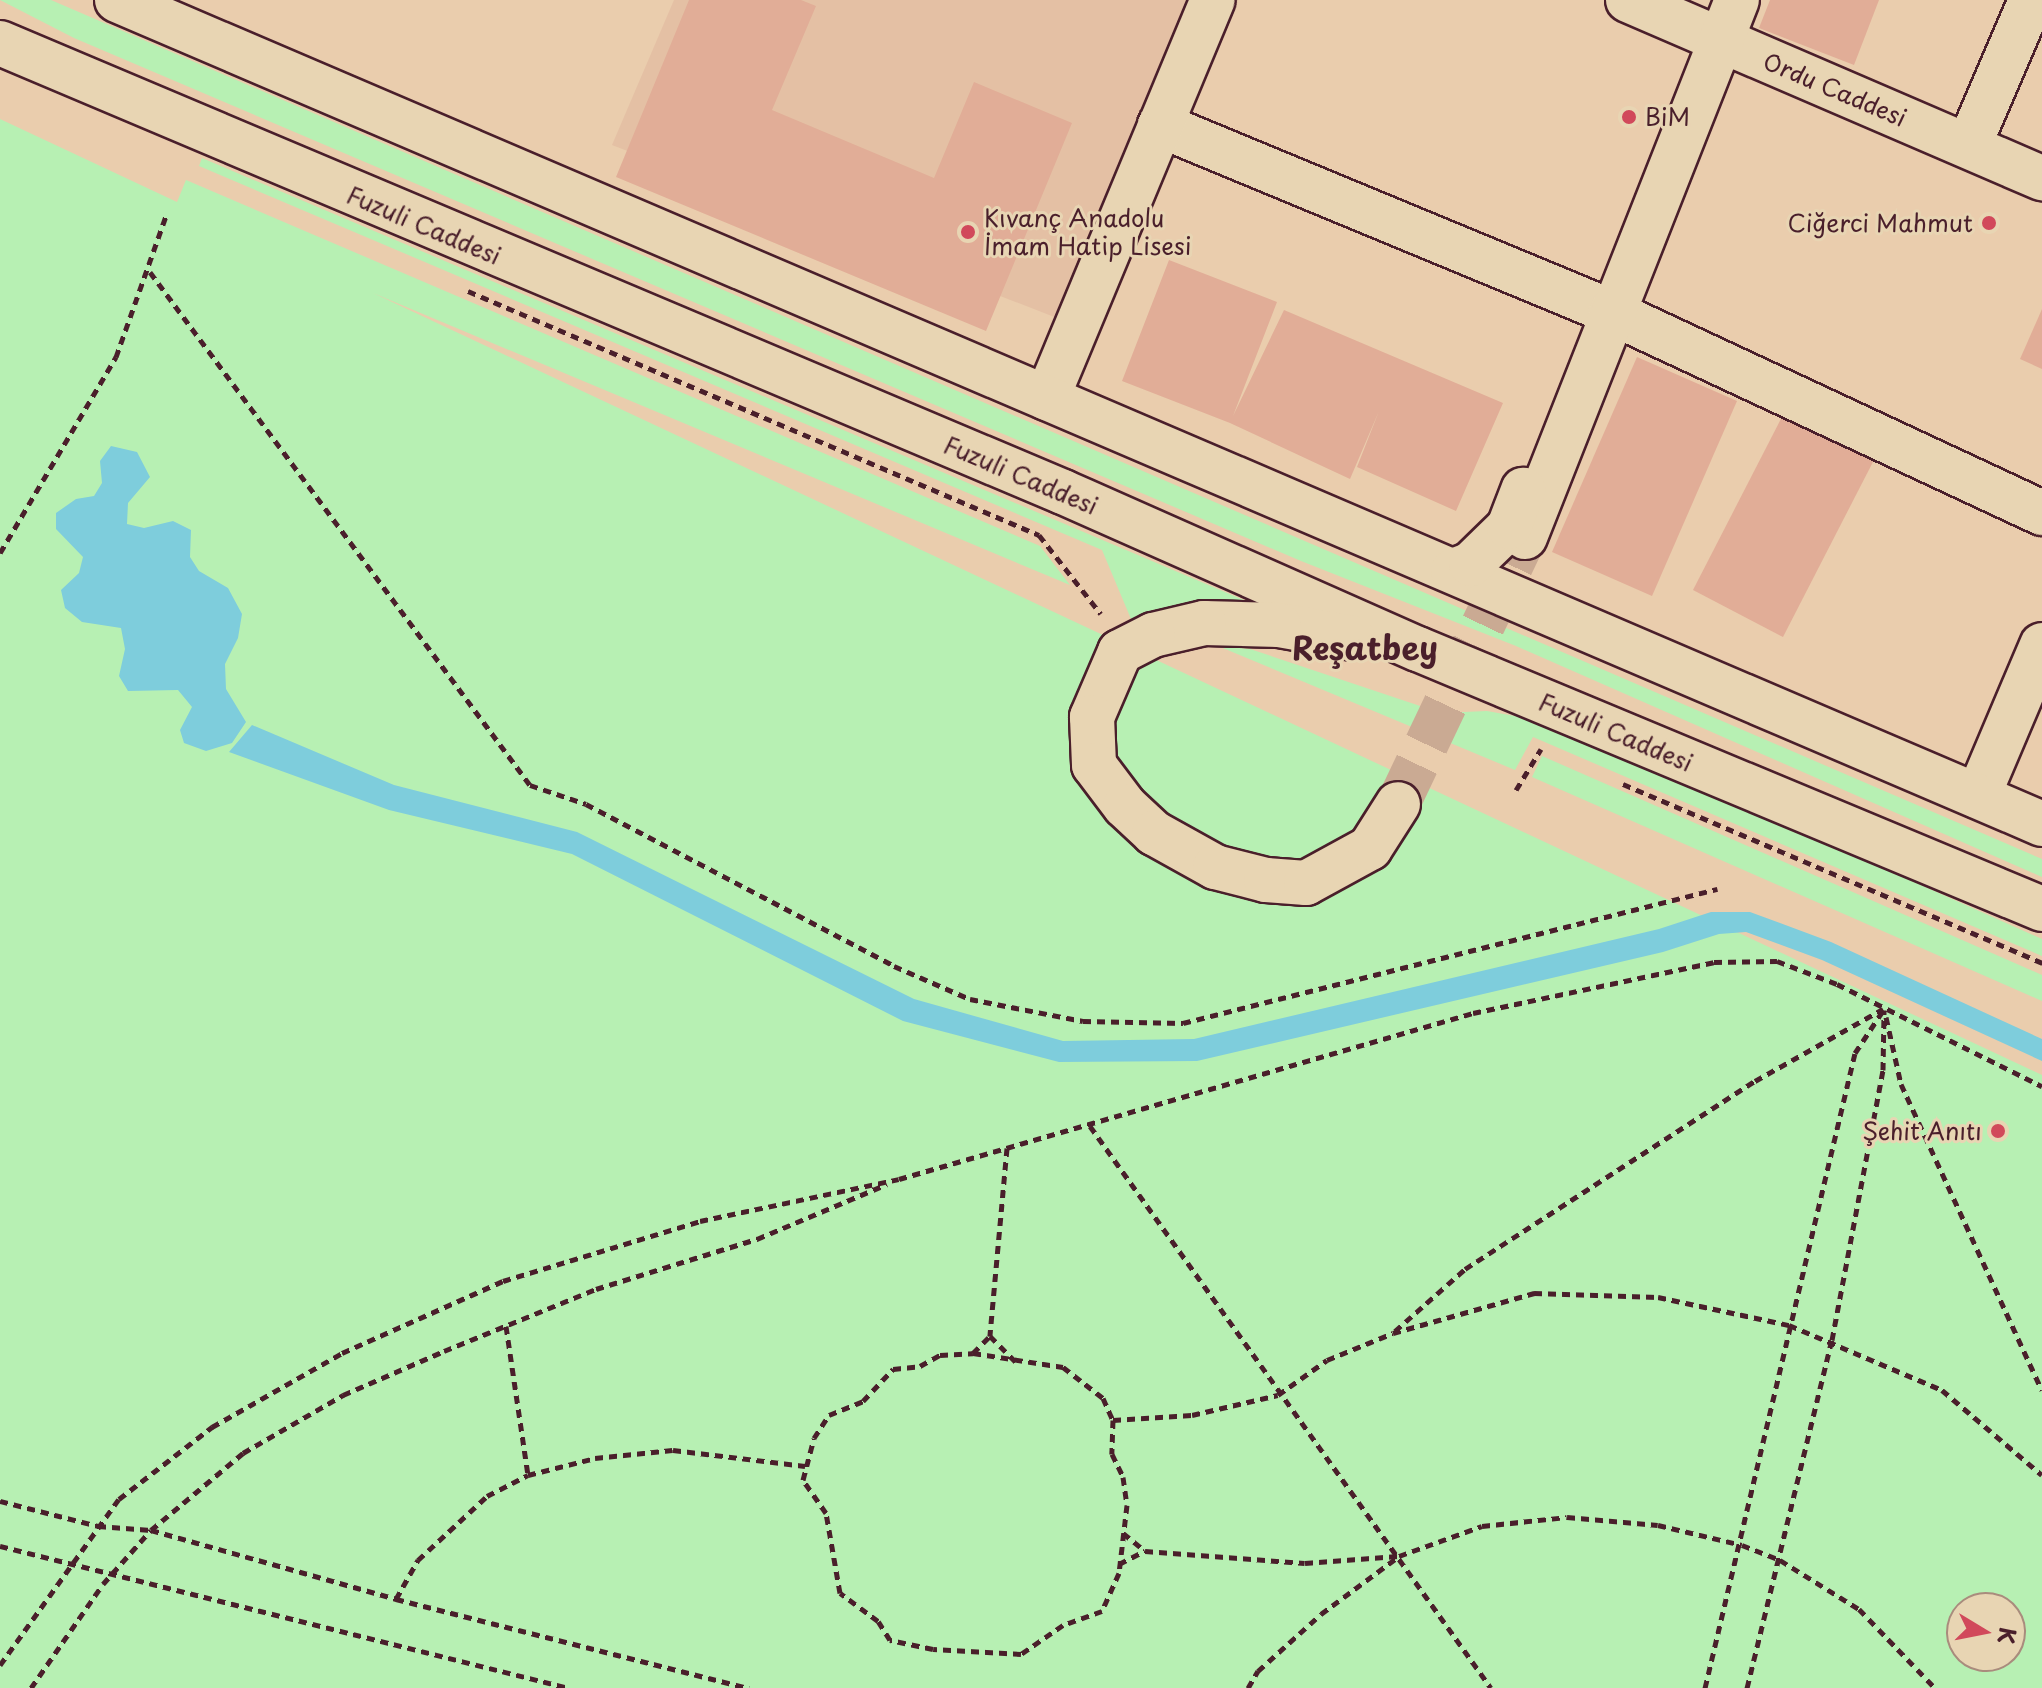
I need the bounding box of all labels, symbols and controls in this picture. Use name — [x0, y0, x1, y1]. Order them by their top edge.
street label: Ordu Caddesi — [1758, 45, 1912, 133]
place label: BiM — [1645, 103, 1690, 131]
marker: BiM — [1620, 108, 1638, 126]
street label: Fuzuli Caddesi — [343, 180, 505, 270]
place label: Kıvanç Anadolu İmam Hatip Lisesi — [984, 204, 1190, 260]
place label: Ciğerci Mahmut — [1785, 209, 1973, 237]
marker: Ciğerci Mahmut — [1980, 214, 1998, 232]
marker: Kıvanç Anadolu İmam Hatip Lisesi — [959, 223, 977, 241]
street label: Fuzuli Caddesi — [940, 430, 1102, 520]
district label: Reşatbey — [1292, 628, 1438, 666]
street label: Fuzuli Caddesi — [1535, 687, 1697, 777]
place label: Şehit Anıtı — [1859, 1117, 1982, 1145]
marker: Şehit Anıtı — [1989, 1122, 2007, 1140]
north arrow — [1946, 1592, 2026, 1672]
text: K — [1991, 1625, 2026, 1647]

